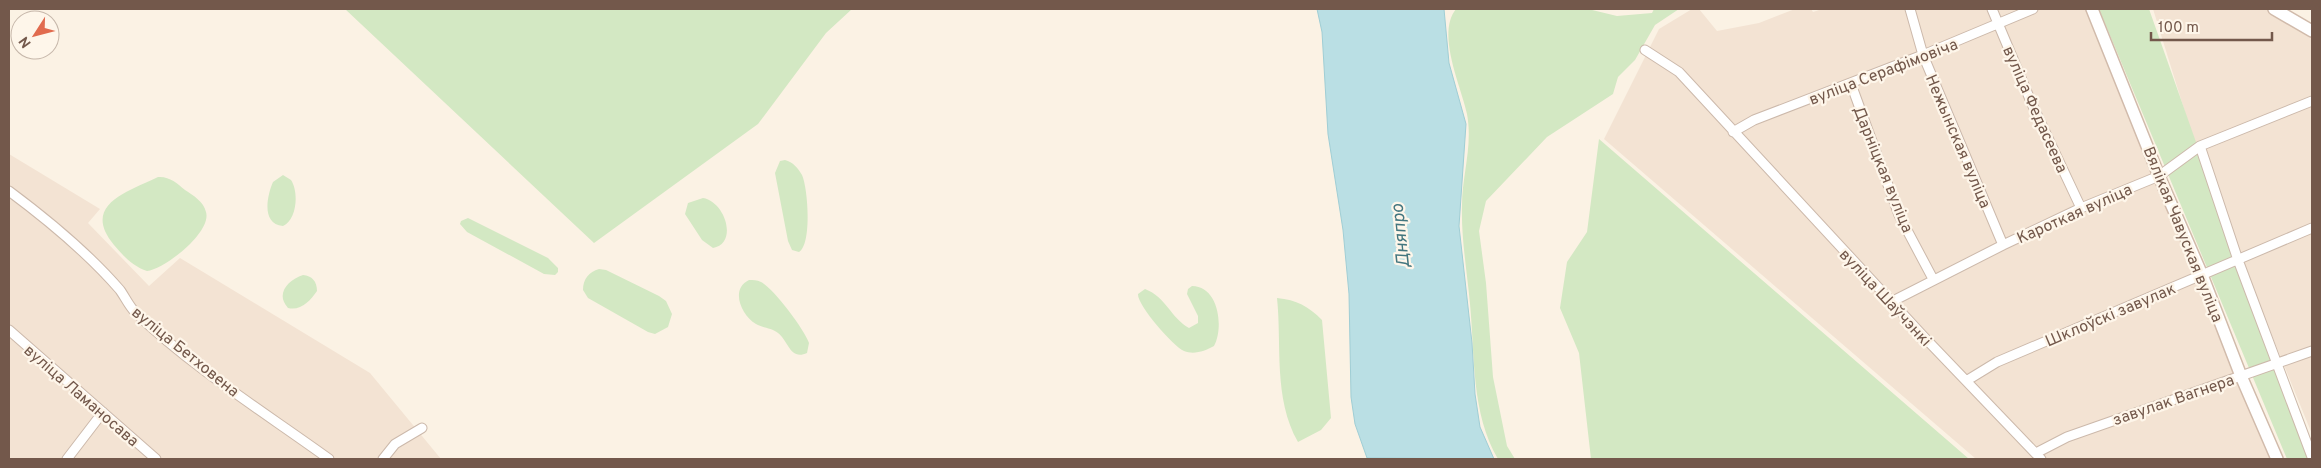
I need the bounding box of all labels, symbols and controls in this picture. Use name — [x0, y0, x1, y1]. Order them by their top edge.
north arrow — [10, 10, 60, 60]
scale bar — [2151, 10, 2272, 42]
text: 100 m — [2158, 19, 2199, 38]
text: N — [16, 33, 36, 51]
street label: вуліца Серафімовіча — [1806, 35, 1961, 111]
street label: вуліца Федасеева — [1997, 43, 2071, 176]
street label: Нежынская вуліца — [1920, 72, 1994, 212]
street label: Дарніцкая вуліца — [1848, 104, 1917, 236]
street label: Вялікая Чавуская вуліца — [2138, 144, 2227, 325]
street label: Кароткая вуліца — [2014, 180, 2136, 249]
water label: Дняпро — [1387, 202, 1416, 269]
street label: вуліца Шаўчэнкі — [1834, 245, 1935, 351]
street label: Шклоўскі завулак — [2043, 279, 2179, 352]
street label: вуліца Бетховена — [127, 303, 243, 402]
street label: вуліца Ламаносава — [19, 341, 142, 452]
street label: завулак Вагнера — [2110, 371, 2237, 431]

